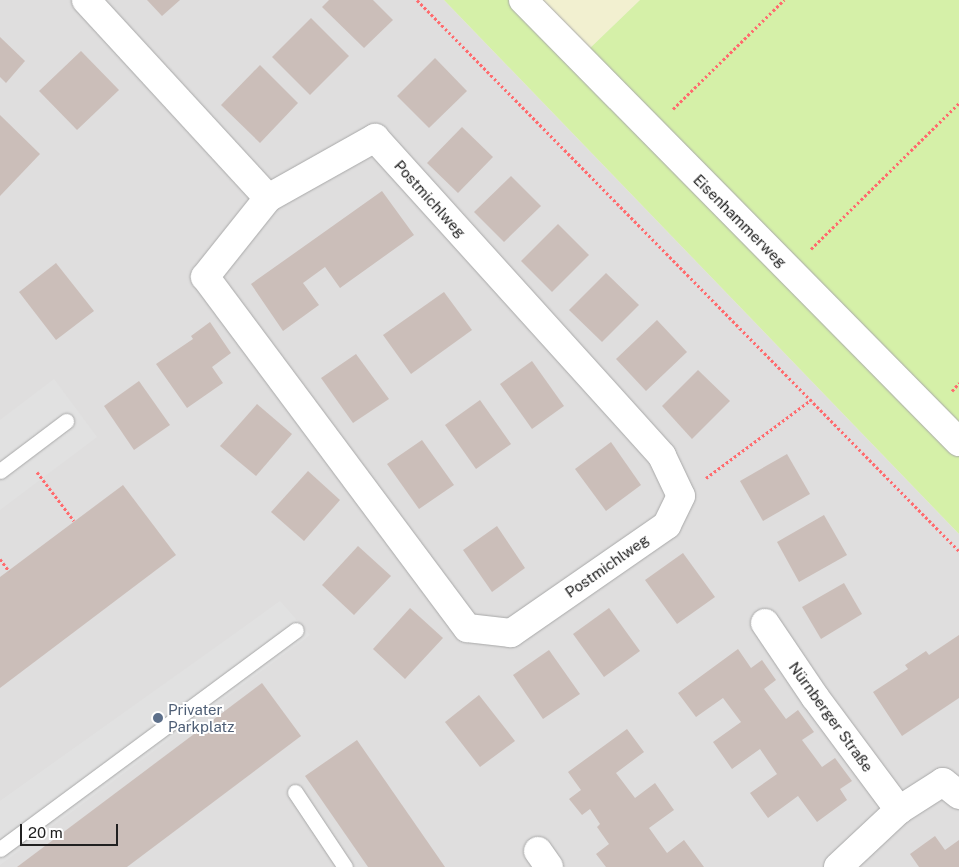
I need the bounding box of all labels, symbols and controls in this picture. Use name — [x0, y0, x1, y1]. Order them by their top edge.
street label: Postmichlweg — [391, 157, 469, 241]
street label: Eisenhammerweg — [690, 171, 790, 271]
street label: Postmichlweg — [562, 531, 652, 601]
street label: Nürnberger Straße — [785, 658, 877, 776]
place label: Privater Parkplatz — [168, 700, 234, 735]
marker: Privater Parkplatz — [152, 712, 164, 724]
scale bar — [22, 814, 120, 846]
text: 20 m — [28, 824, 63, 841]

